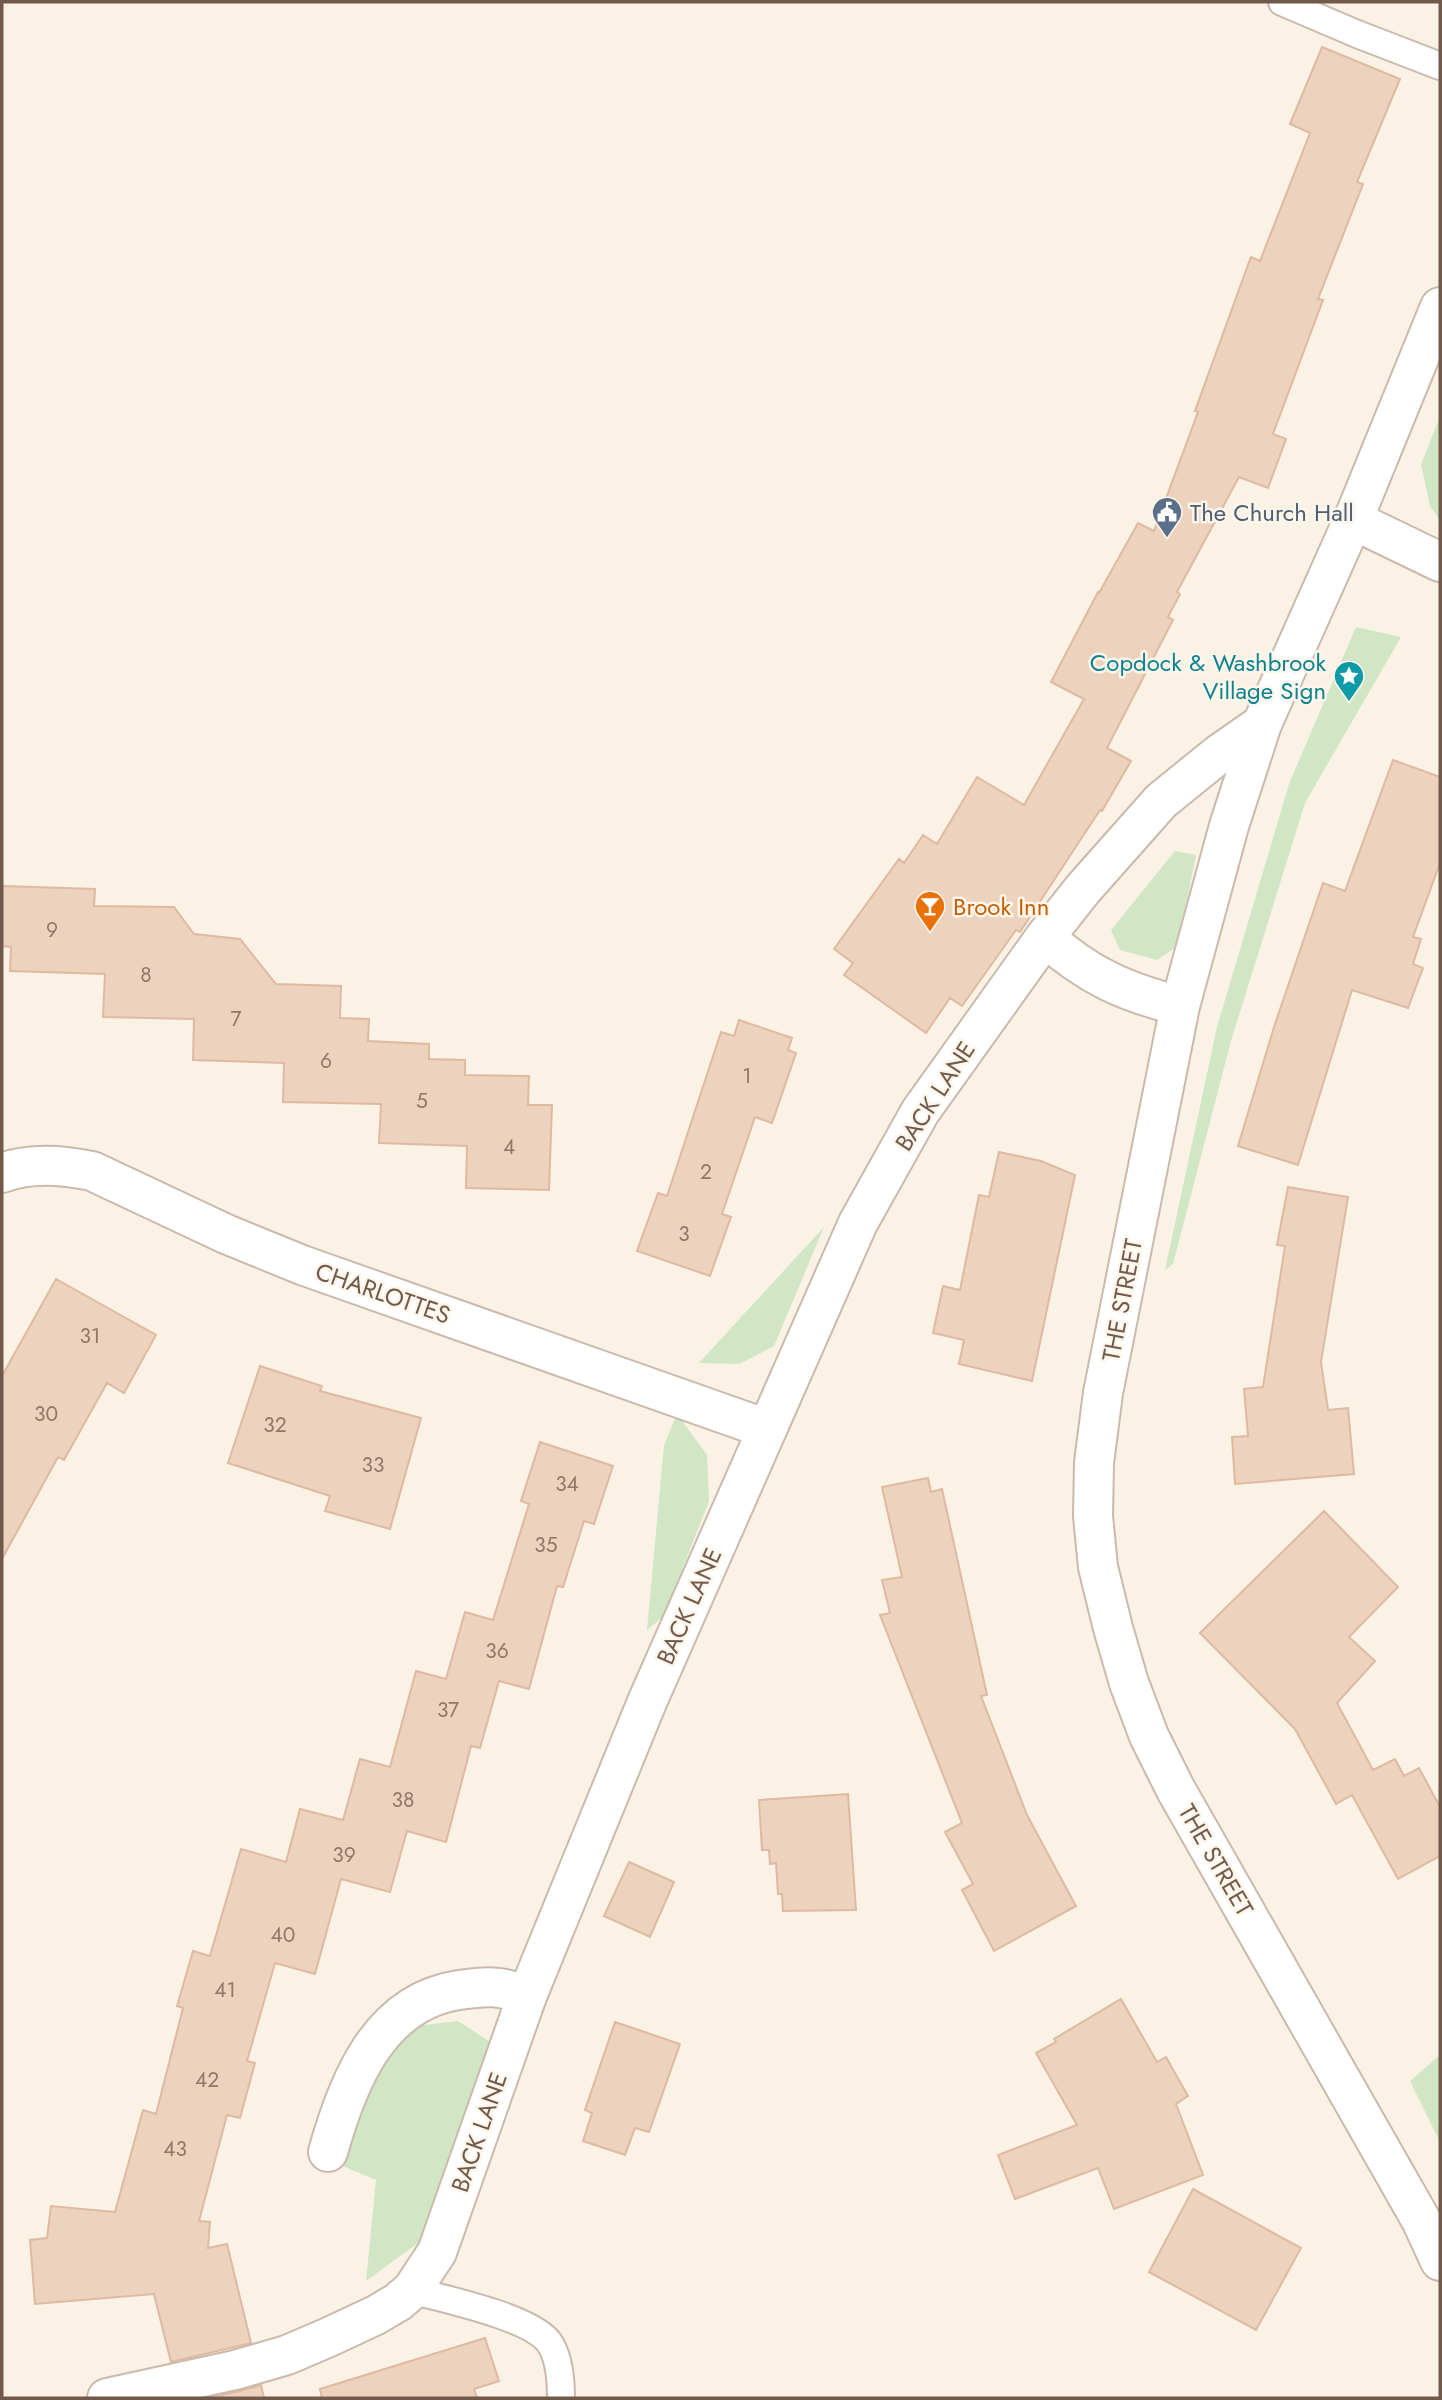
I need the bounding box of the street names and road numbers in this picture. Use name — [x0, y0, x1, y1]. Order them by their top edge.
street label: BACK LANE — [886, 1034, 984, 1158]
street label: THE STREET — [1093, 1236, 1151, 1364]
street label: CHARLOTTES — [311, 1254, 455, 1332]
street label: BACK LANE — [648, 1542, 730, 1670]
street label: THE STREET — [1170, 1798, 1262, 1922]
street label: BACK LANE — [442, 2067, 516, 2197]

